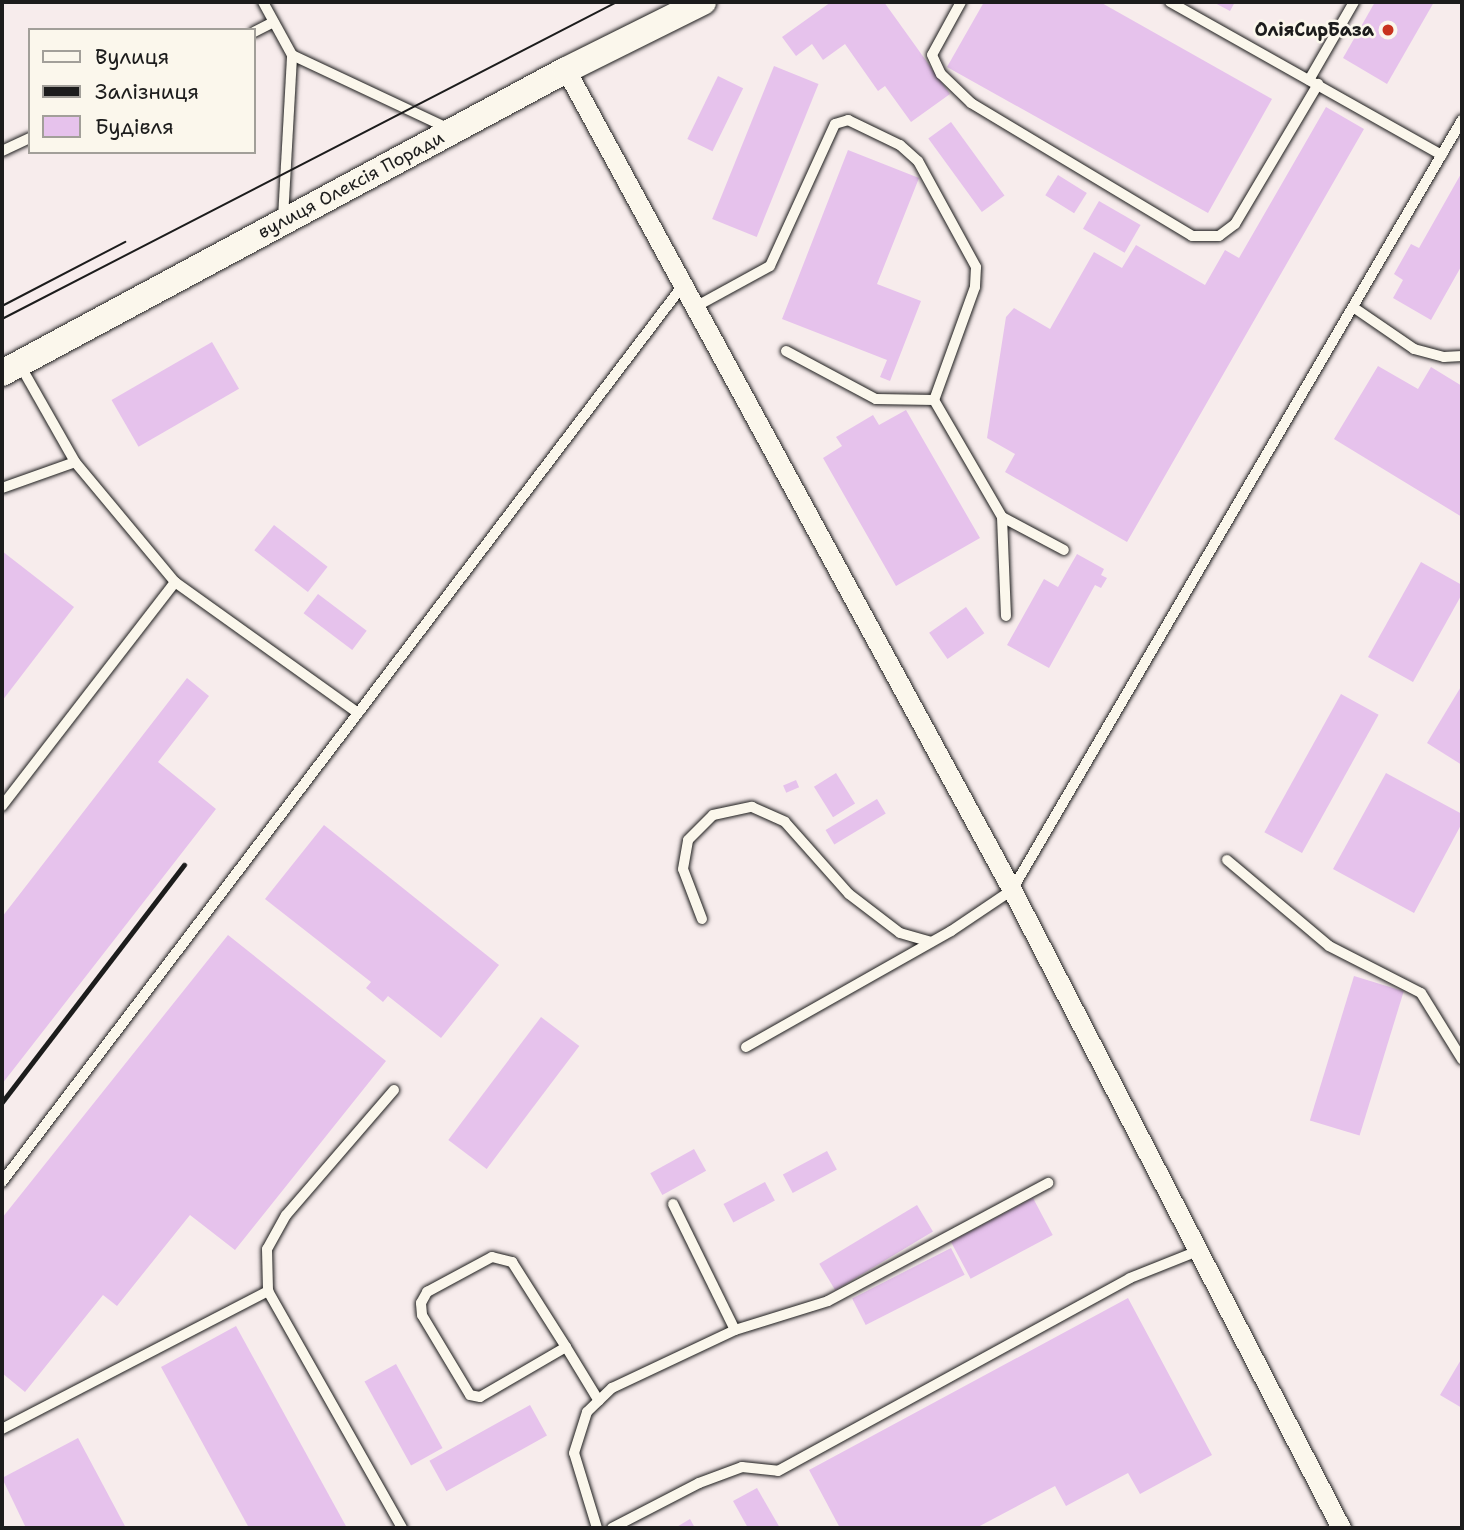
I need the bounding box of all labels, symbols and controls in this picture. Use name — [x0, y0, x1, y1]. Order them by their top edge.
place label: ОліяСирБаза — [1254, 19, 1374, 41]
marker: ОліяСирБаза — [1380, 22, 1396, 38]
legend — [28, 28, 256, 154]
text: Вулиця — [95, 43, 169, 71]
text: Залізниця — [95, 78, 199, 106]
text: Будівля — [95, 113, 174, 141]
street label: вулиця Олексія Поради — [254, 127, 448, 243]

